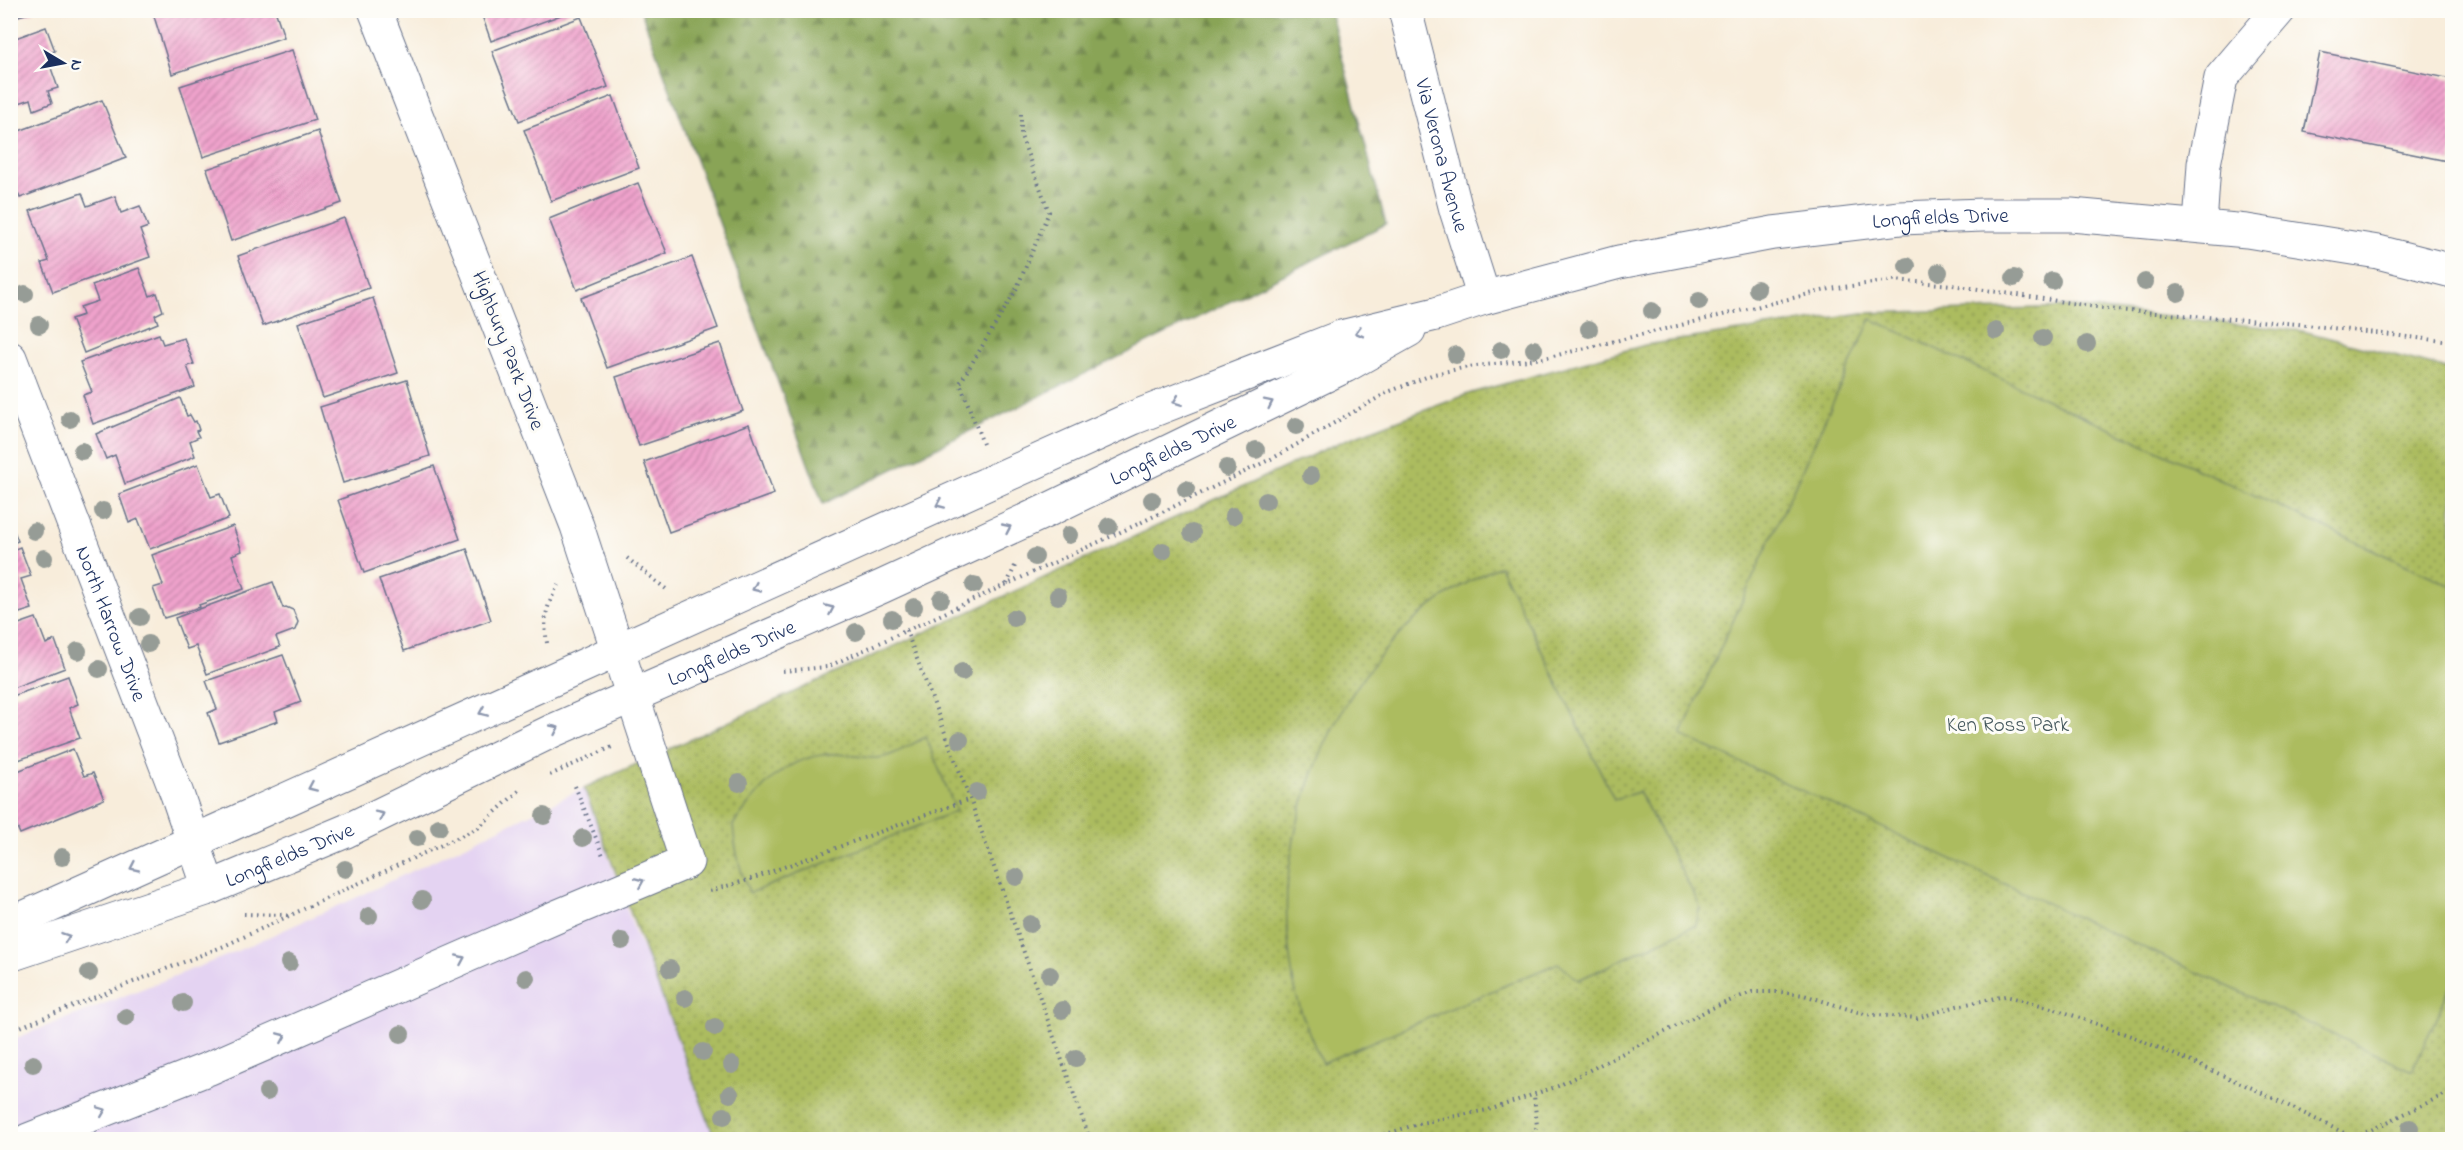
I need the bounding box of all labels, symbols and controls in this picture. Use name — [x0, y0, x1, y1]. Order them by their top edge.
north arrow — [33, 33, 93, 93]
text: N — [63, 58, 89, 73]
street label: Via Verona Avenue — [1406, 75, 1475, 237]
street label: Longfields Drive — [1871, 202, 2009, 238]
street label: Highbury Park Drive — [461, 267, 551, 436]
one-way arrow — [1354, 324, 1364, 337]
one-way arrow — [1172, 394, 1183, 406]
one-way arrow — [1262, 399, 1273, 411]
street label: Longfields Drive — [1106, 408, 1242, 495]
one-way arrow — [935, 496, 946, 508]
one-way arrow — [1001, 524, 1012, 536]
street label: North Harrow Drive — [66, 542, 153, 707]
one-way arrow — [751, 581, 762, 593]
one-way arrow — [823, 605, 834, 617]
street label: Longfields Drive — [663, 613, 801, 696]
one-way arrow — [478, 705, 489, 717]
park label: Ken Ross Park — [1947, 711, 2070, 741]
one-way arrow — [548, 725, 559, 737]
one-way arrow — [307, 780, 318, 792]
one-way arrow — [373, 810, 384, 822]
street label: Longfields Drive — [221, 816, 360, 897]
one-way arrow — [130, 860, 141, 872]
one-way arrow — [634, 877, 645, 889]
one-way arrow — [60, 932, 71, 944]
one-way arrow — [455, 954, 466, 966]
one-way arrow — [276, 1032, 287, 1044]
one-way arrow — [96, 1106, 107, 1118]

